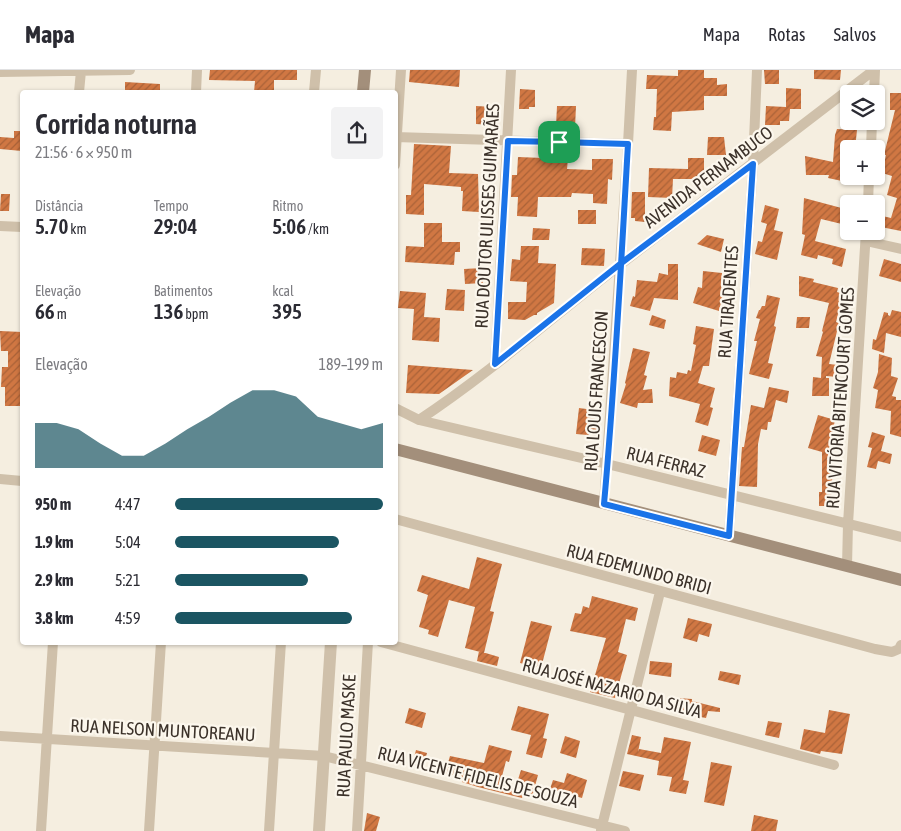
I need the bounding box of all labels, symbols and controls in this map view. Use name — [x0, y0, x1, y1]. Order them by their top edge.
text: Mapa — [25, 21, 75, 48]
text: Mapa — [703, 24, 740, 45]
text: Rotas — [768, 24, 805, 45]
text: Salvos — [833, 24, 876, 45]
map controls — [840, 85, 885, 240]
button: layers — [840, 85, 885, 130]
street label: RUA DOUTOR ULISSES GUIMARÃES — [471, 103, 503, 329]
button: share — [331, 107, 383, 159]
text: Corrida noturna — [35, 108, 197, 140]
pin — [538, 121, 580, 163]
street label: AVENIDA PERNAMBUCO — [639, 122, 777, 232]
icon: arrive — [545, 128, 573, 156]
button: + — [840, 140, 885, 185]
text: 21:56 · 6 × 950 m — [35, 143, 132, 161]
button: − — [840, 195, 885, 240]
text: Distância — [35, 198, 83, 214]
text: Tempo — [154, 198, 189, 214]
text: Ritmo — [272, 198, 303, 214]
text: 5.70 — [35, 214, 68, 238]
text: 29:04 — [154, 214, 197, 238]
text: 5:06 — [272, 214, 306, 238]
text: km — [68, 221, 87, 237]
text: /km — [306, 221, 329, 237]
street label: RUA TIRADENTES — [714, 245, 742, 359]
text: Elevação — [35, 283, 81, 299]
text: Batimentos — [154, 283, 213, 299]
text: kcal — [272, 283, 294, 299]
street label: RUA VITÓRIA BITENCOURT GOMES — [822, 286, 858, 510]
text: 66 — [35, 299, 55, 323]
text: 136 — [154, 299, 183, 323]
text: 395 — [272, 299, 302, 323]
text: m — [55, 306, 67, 322]
text: bpm — [183, 306, 209, 322]
street label: RUA LOUIS FRANCESCON — [580, 310, 612, 472]
text: Elevação — [35, 355, 88, 373]
text: 189–199 m — [319, 355, 383, 373]
street label: RUA FERRAZ — [624, 442, 708, 482]
text: 950 m — [35, 495, 71, 513]
text: 4:47 — [115, 495, 140, 513]
text: 1.9 km — [35, 533, 74, 551]
text: 5:04 — [115, 533, 141, 551]
street label: RUA EDEMUNDO BRIDI — [564, 540, 714, 598]
text: 2.9 km — [35, 571, 74, 589]
text: 5:21 — [115, 571, 140, 589]
text: 3.8 km — [35, 609, 74, 627]
text: 4:59 — [115, 609, 140, 627]
street label: RUA JOSÉ NAZARIO DA SILVA — [520, 654, 704, 722]
street label: RUA PAULO MASKE — [332, 674, 360, 798]
street label: RUA NELSON MUNTOREANU — [70, 715, 256, 745]
street label: RUA VICENTE FIDELIS DE SOUZA — [376, 742, 581, 812]

